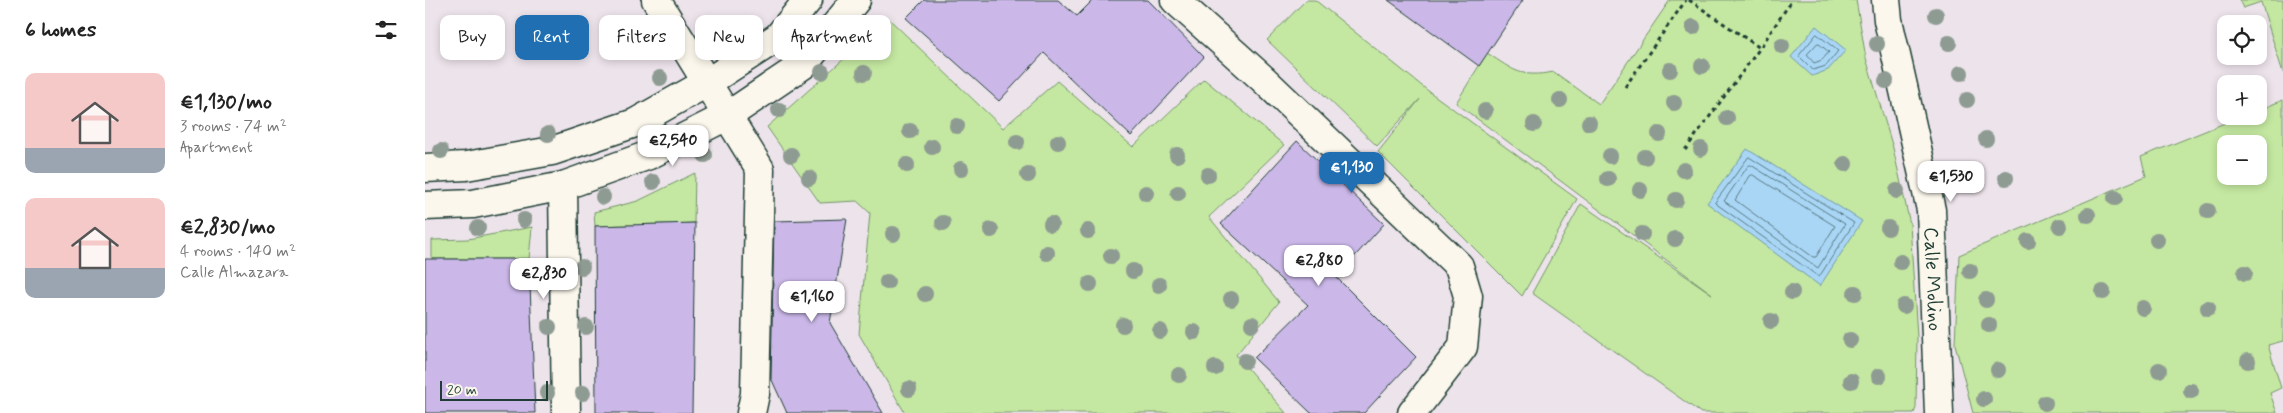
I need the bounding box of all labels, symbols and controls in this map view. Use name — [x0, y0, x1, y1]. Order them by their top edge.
chip: Buy — [440, 15, 505, 60]
chip: Rent — [515, 15, 589, 60]
chip: Filters — [599, 15, 685, 60]
chip: New — [695, 15, 763, 60]
chip: Apartment — [773, 15, 891, 60]
map controls — [2217, 15, 2267, 185]
button: locate — [2217, 15, 2267, 65]
text: 6 homes — [25, 16, 96, 44]
icon: filters — [372, 16, 400, 44]
button: + — [2217, 75, 2267, 125]
text: €1,130/mo — [180, 88, 272, 116]
icon: home — [65, 93, 125, 153]
text: 3 rooms · 74 m² — [180, 116, 287, 137]
pin: €2,540 — [632, 124, 714, 167]
text: €2,540 — [649, 130, 697, 151]
button: − — [2217, 135, 2267, 185]
text: Apartment — [180, 137, 253, 158]
pin: €1,130 — [1311, 152, 1393, 194]
text: €1,130 — [1330, 157, 1374, 178]
pin: €1,530 — [1910, 160, 1992, 203]
text: €1,530 — [1928, 166, 1974, 187]
text: €2,830/mo — [180, 213, 275, 241]
icon: home — [65, 218, 125, 278]
street label: Calle Molino — [1917, 227, 1948, 332]
text: 4 rooms · 140 m² — [180, 241, 296, 262]
pin: €2,880 — [1278, 244, 1360, 287]
text: €2,880 — [1295, 250, 1343, 271]
pin: €2,830 — [503, 258, 585, 300]
text: Calle Almazara — [180, 262, 288, 283]
text: €2,830 — [521, 263, 567, 284]
pin: €1,160 — [771, 280, 853, 323]
text: €1,160 — [790, 286, 834, 307]
scale bar — [440, 378, 547, 401]
text: 20 m — [447, 381, 477, 399]

